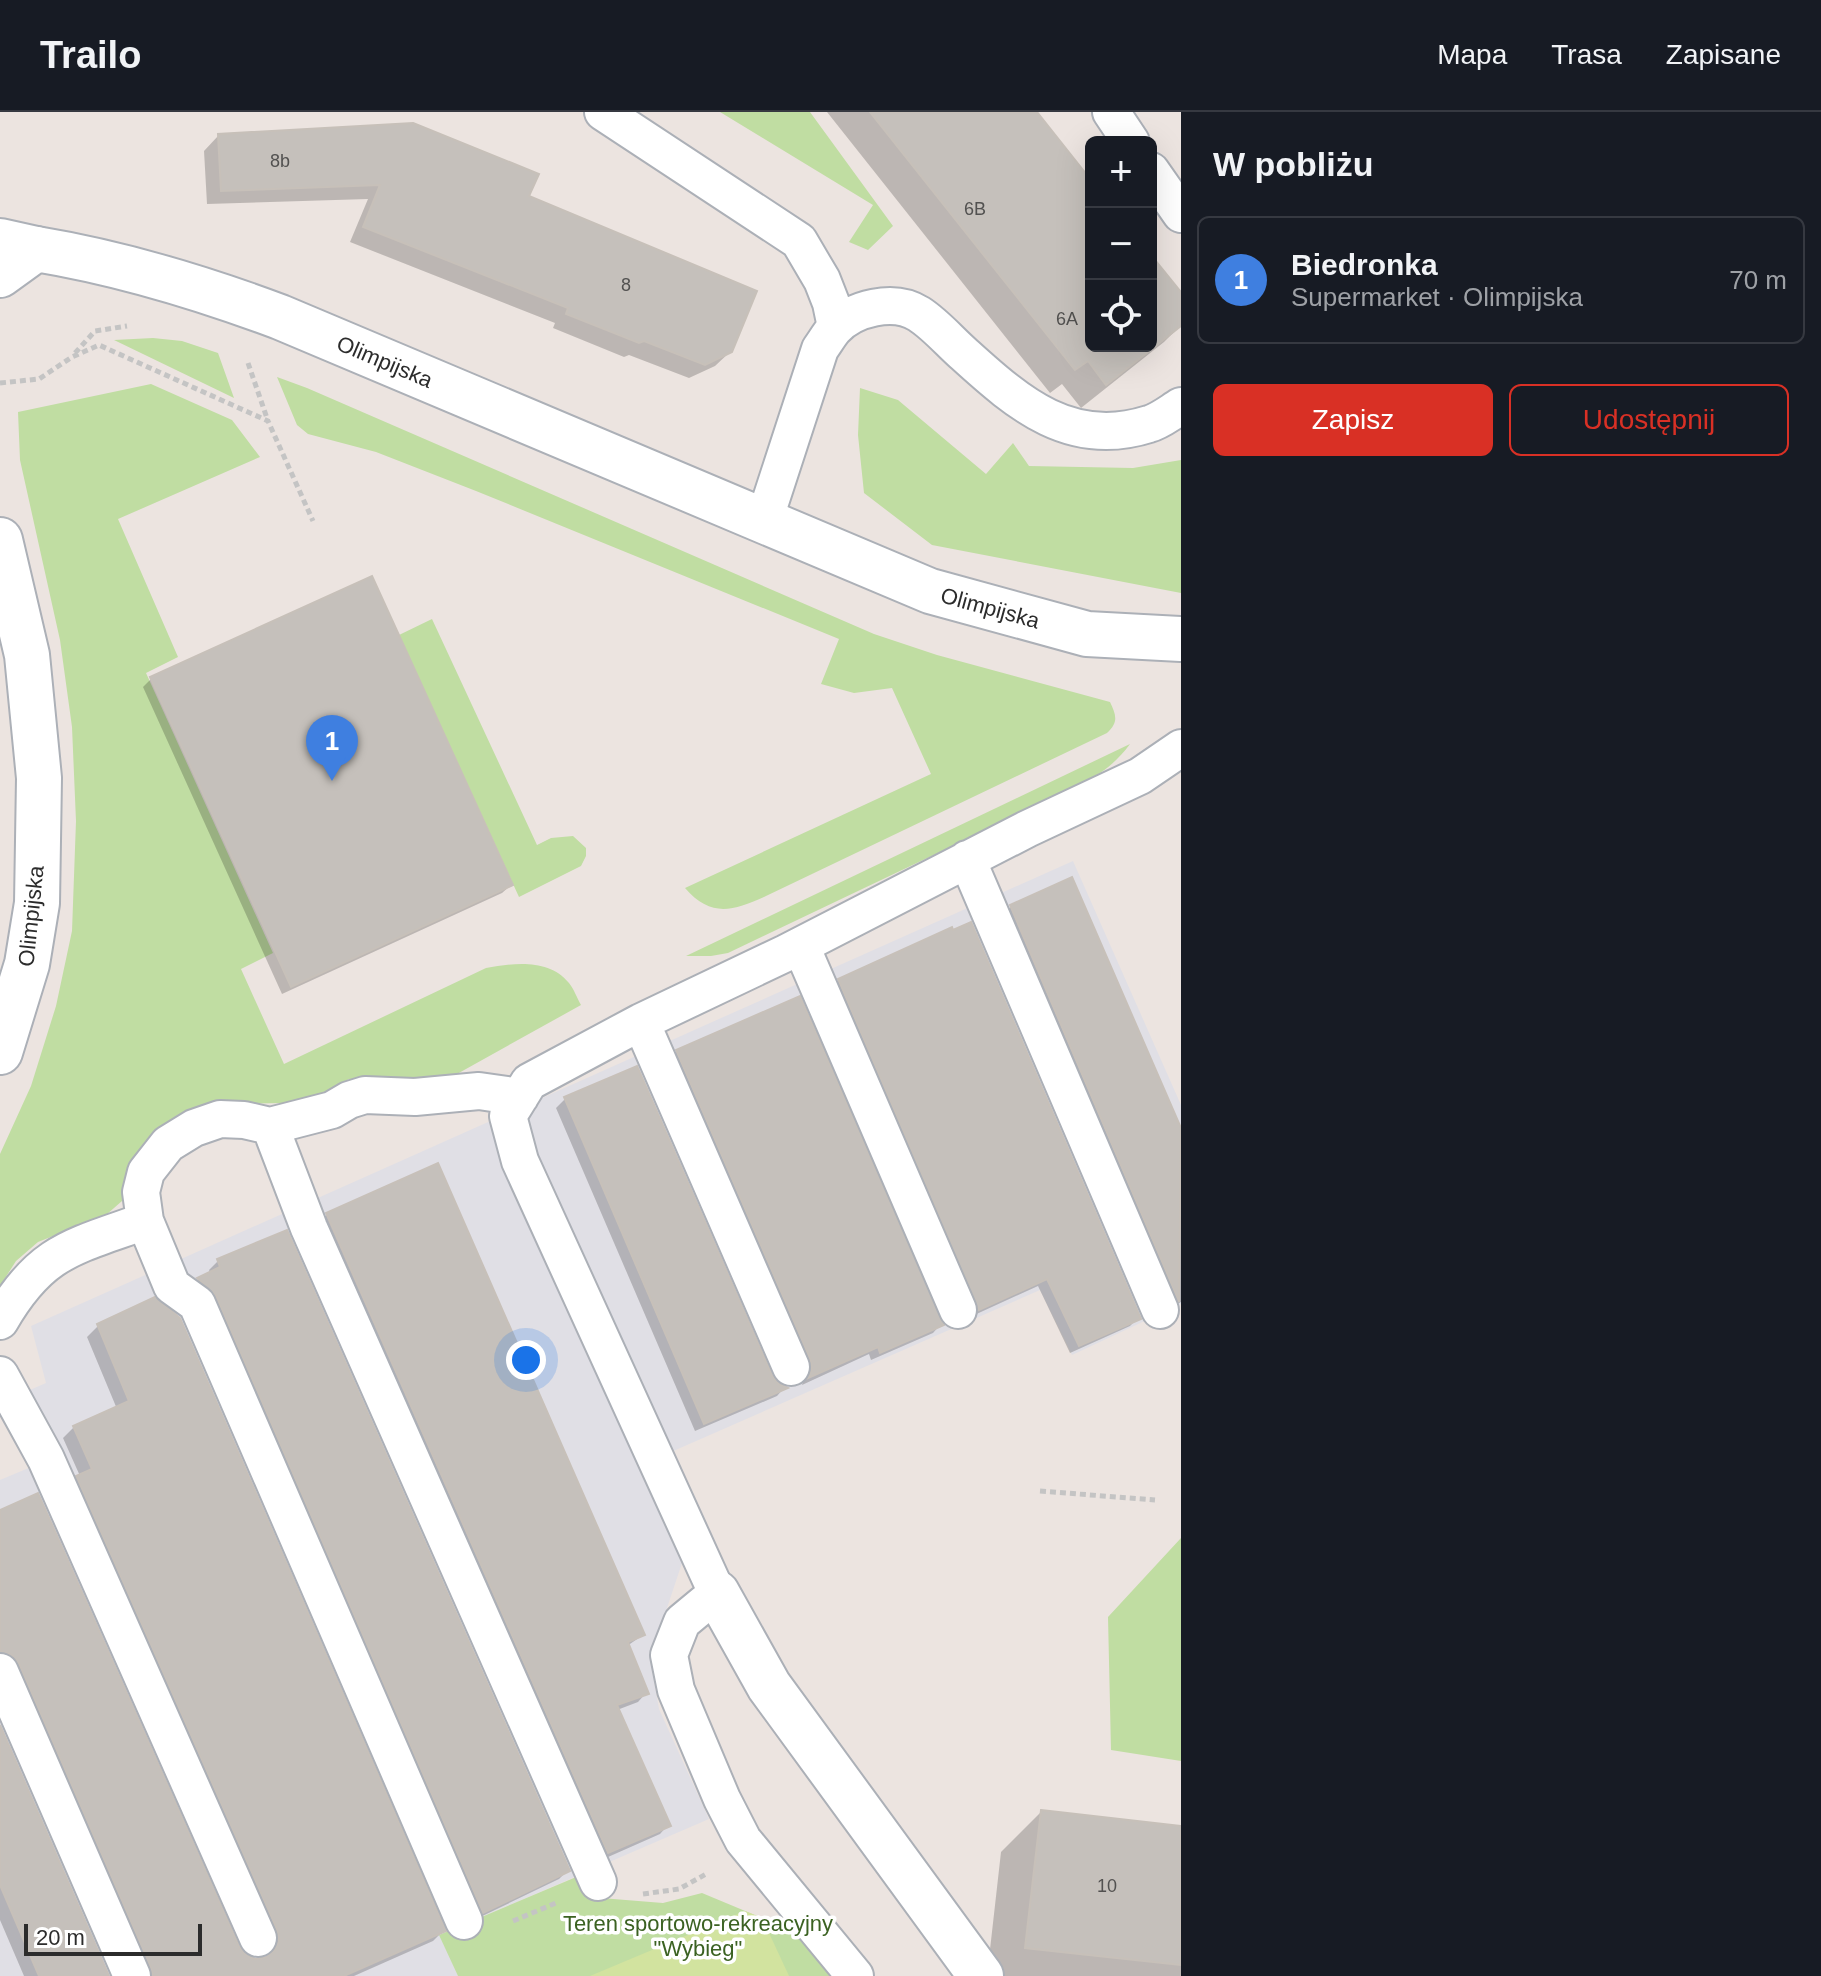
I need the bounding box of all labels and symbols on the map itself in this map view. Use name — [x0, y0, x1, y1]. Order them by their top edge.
house number: 8b — [270, 151, 290, 171]
house number: 6B — [964, 199, 986, 219]
house number: 8 — [621, 275, 631, 295]
house number: 6A — [1056, 309, 1078, 329]
street label: Olimpijska — [333, 330, 437, 393]
street label: Olimpijska — [938, 582, 1043, 633]
pin: 1 — [306, 715, 358, 781]
street label: Olimpijska — [13, 863, 49, 968]
your location — [506, 1340, 546, 1380]
house number: 10 — [1097, 1876, 1117, 1896]
park label: Teren sportowo-rekreacyjny "Wybieg" — [563, 1911, 833, 1961]
scale bar — [24, 1920, 202, 1956]

